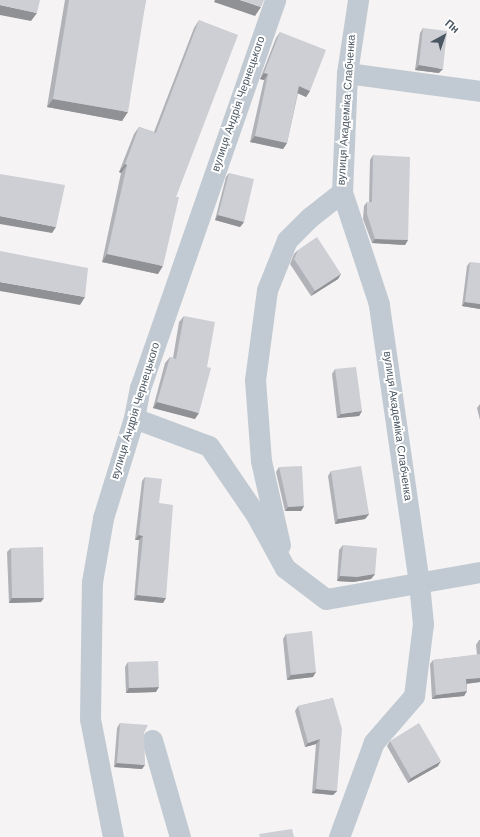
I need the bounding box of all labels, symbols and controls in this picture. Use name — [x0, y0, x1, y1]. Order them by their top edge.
north arrow — [424, 16, 464, 56]
text: Пн — [442, 17, 462, 36]
street label: вулиця Академіка Слабченка — [335, 34, 359, 186]
street label: вулиця Андрія Чернецького — [210, 35, 268, 173]
street label: вулиця Андрія Чернецького — [109, 341, 163, 481]
street label: вулиця Академіка Слабченка — [380, 350, 414, 502]

